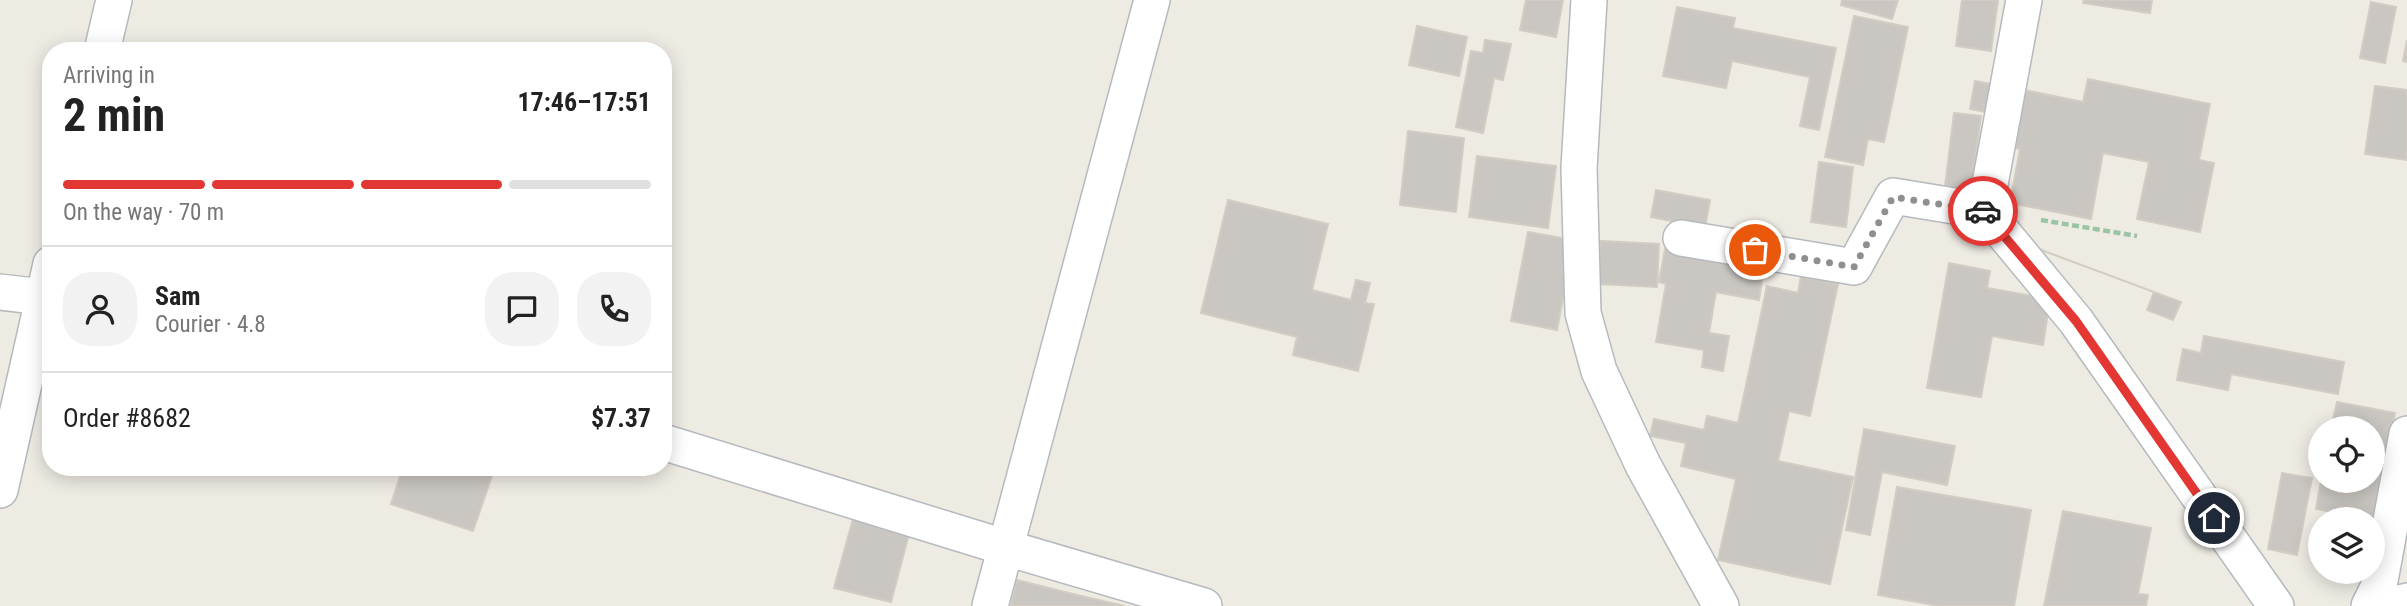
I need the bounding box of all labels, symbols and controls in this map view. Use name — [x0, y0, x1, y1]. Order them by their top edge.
text: Arriving in — [63, 62, 155, 89]
text: 17:46–17:51 — [517, 87, 651, 117]
text: 2 min — [63, 88, 165, 142]
courier — [1948, 176, 2018, 246]
icon: car — [1964, 192, 2002, 230]
text: On the way · 70 m — [63, 199, 224, 226]
pin — [1725, 220, 1785, 280]
icon: bag — [1736, 231, 1774, 269]
button: person — [63, 272, 137, 346]
button: chat — [485, 272, 559, 346]
button: phone — [577, 272, 651, 346]
text: Sam — [155, 281, 201, 311]
text: Courier · 4.8 — [155, 311, 266, 338]
text: Order #8682 — [63, 403, 191, 433]
text: $7.37 — [591, 403, 651, 433]
map controls — [2308, 416, 2385, 584]
button: locate — [2308, 416, 2385, 493]
pin — [2184, 488, 2244, 548]
icon: home — [2195, 499, 2233, 537]
button: layers — [2308, 507, 2385, 584]

